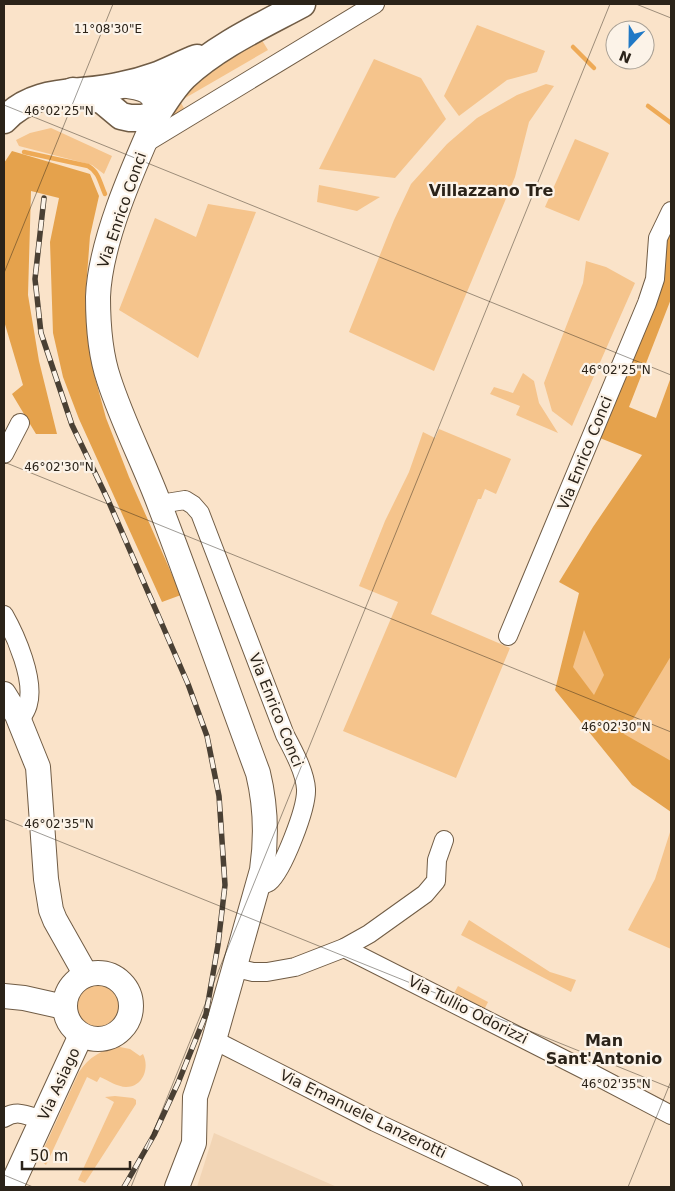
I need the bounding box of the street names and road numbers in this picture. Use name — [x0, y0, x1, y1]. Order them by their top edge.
street label: Via Enrico Conci — [94, 150, 150, 270]
street label: Via Enrico Conci — [554, 393, 616, 513]
street label: Via Enrico Conci — [245, 650, 307, 770]
street label: Via Tullio Odorizzi — [405, 972, 531, 1048]
street label: Via Asiago — [34, 1045, 84, 1123]
street label: Via Emanuele Lanzerotti — [277, 1066, 449, 1162]

